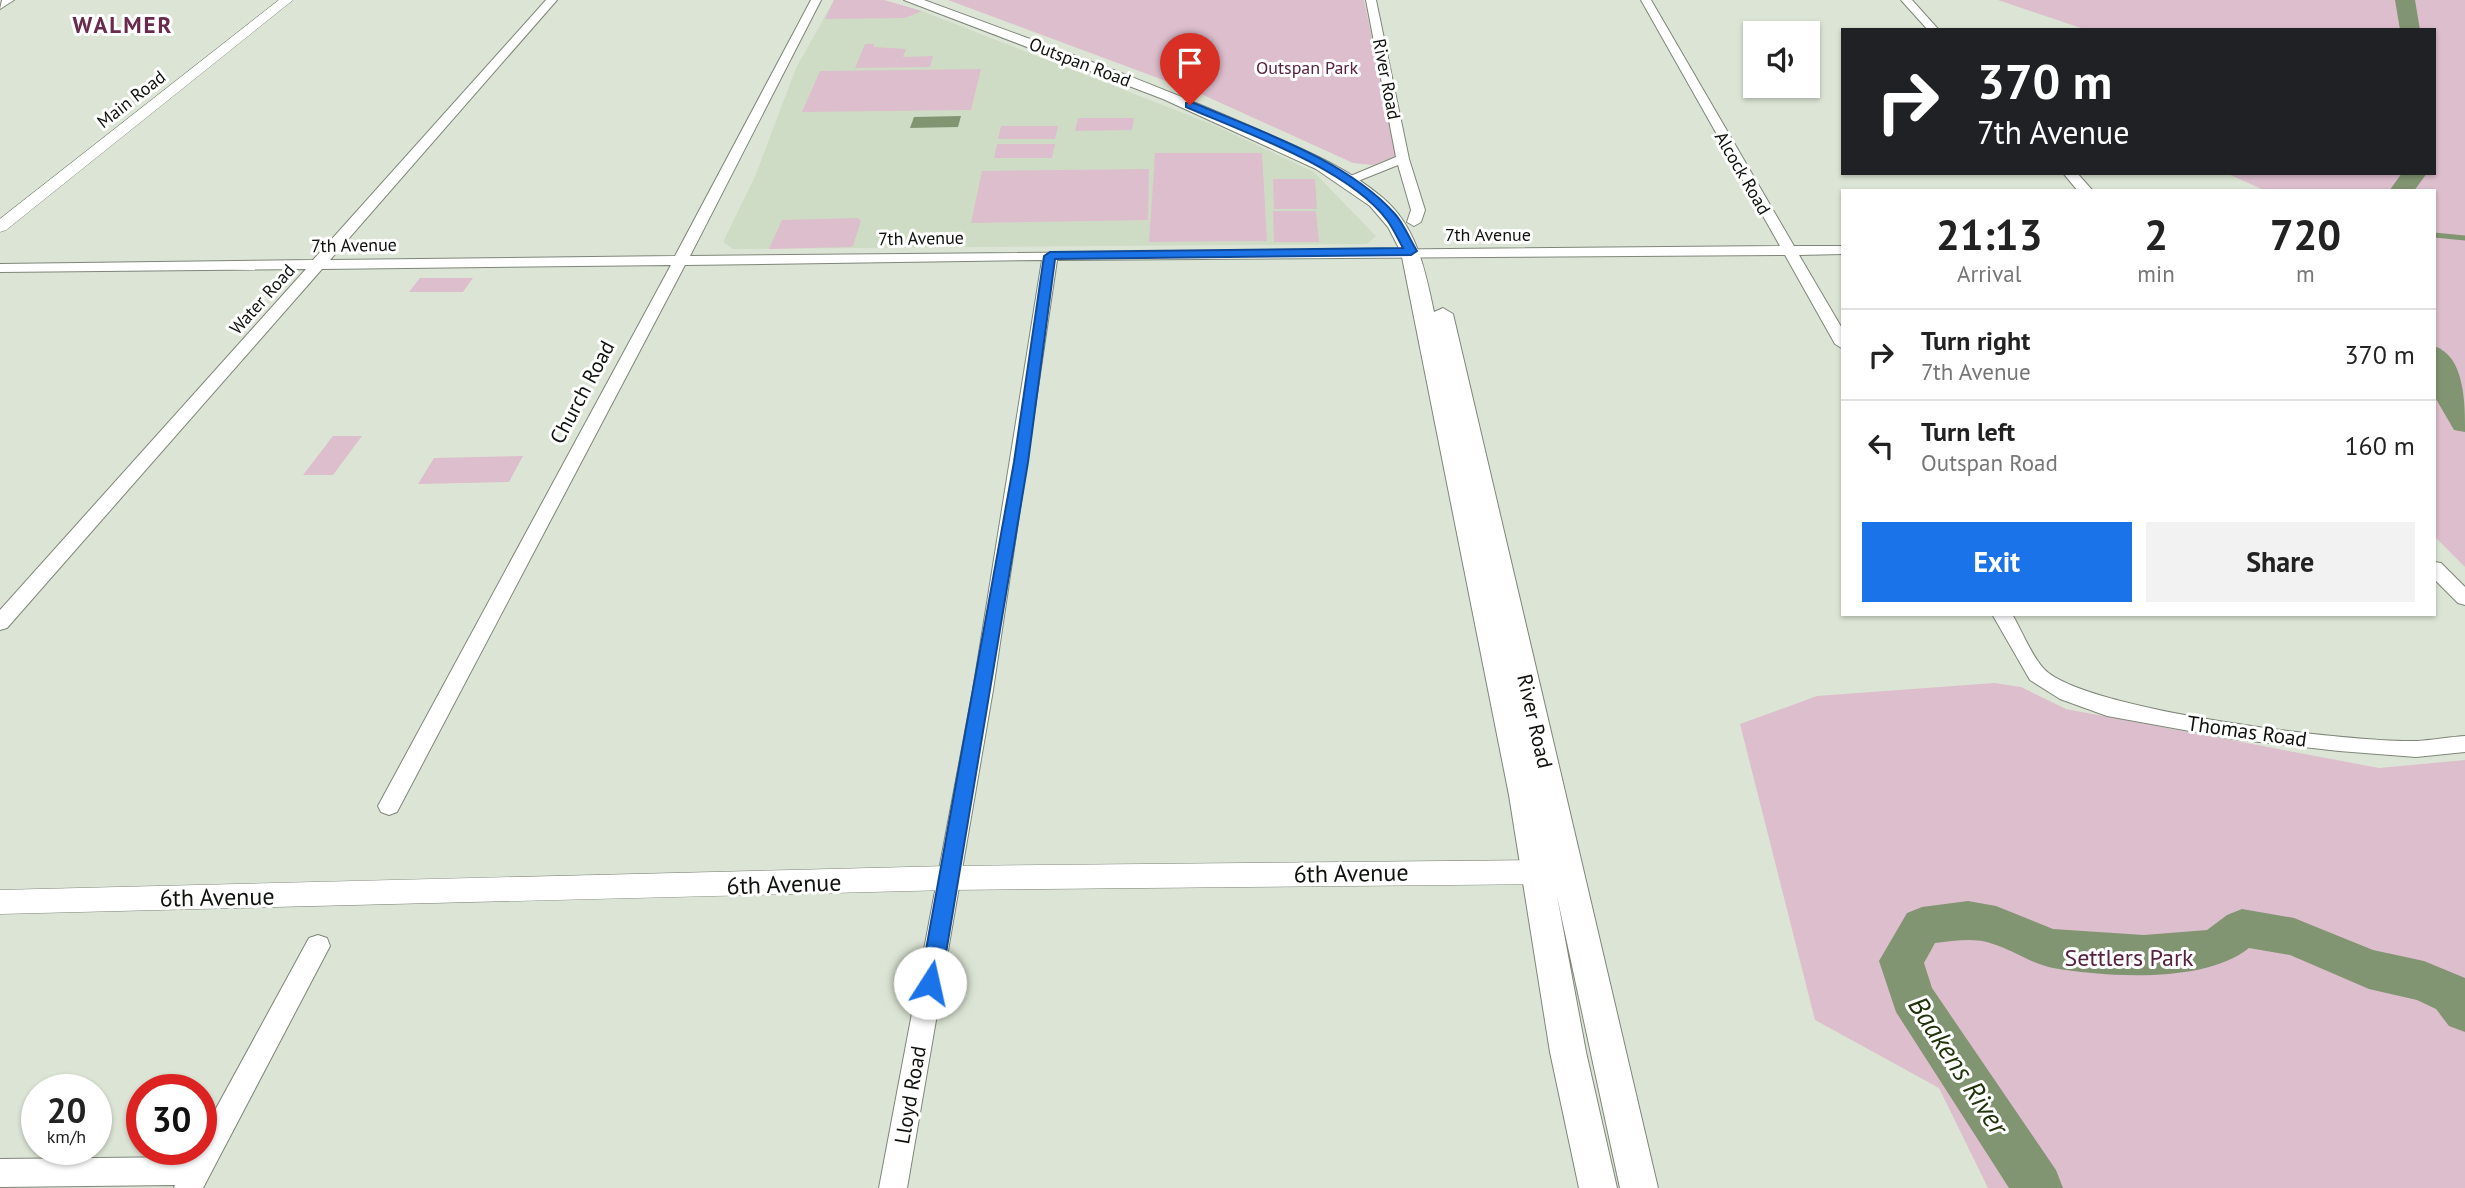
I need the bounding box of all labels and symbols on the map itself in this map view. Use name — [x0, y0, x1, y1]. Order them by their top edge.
district label: WALMER — [73, 10, 173, 39]
street label: Outspan Road — [1026, 32, 1134, 92]
pin — [1160, 33, 1220, 105]
street label: River Road — [1368, 36, 1406, 122]
park label: Outspan Park — [1256, 56, 1358, 79]
street label: Main Road — [92, 65, 170, 133]
street label: Alcock Road — [1710, 127, 1776, 219]
street label: 7th Avenue — [1445, 223, 1531, 246]
street label: 7th Avenue — [878, 226, 964, 250]
street label: 7th Avenue — [311, 233, 397, 257]
street label: Water Road — [224, 259, 300, 339]
street label: Church Road — [544, 336, 620, 448]
street label: River Road — [1511, 671, 1559, 771]
street label: Thomas Road — [2185, 709, 2309, 753]
street label: 6th Avenue — [1293, 856, 1409, 890]
street label: 6th Avenue — [726, 867, 842, 901]
street label: 6th Avenue — [159, 880, 275, 914]
park label: Settlers Park — [2064, 942, 2194, 973]
position arrow — [893, 946, 967, 1020]
water label: Baakens River — [1901, 989, 2018, 1143]
street label: Lloyd Road — [888, 1044, 932, 1146]
speed limit sign: 30 — [126, 1074, 217, 1165]

